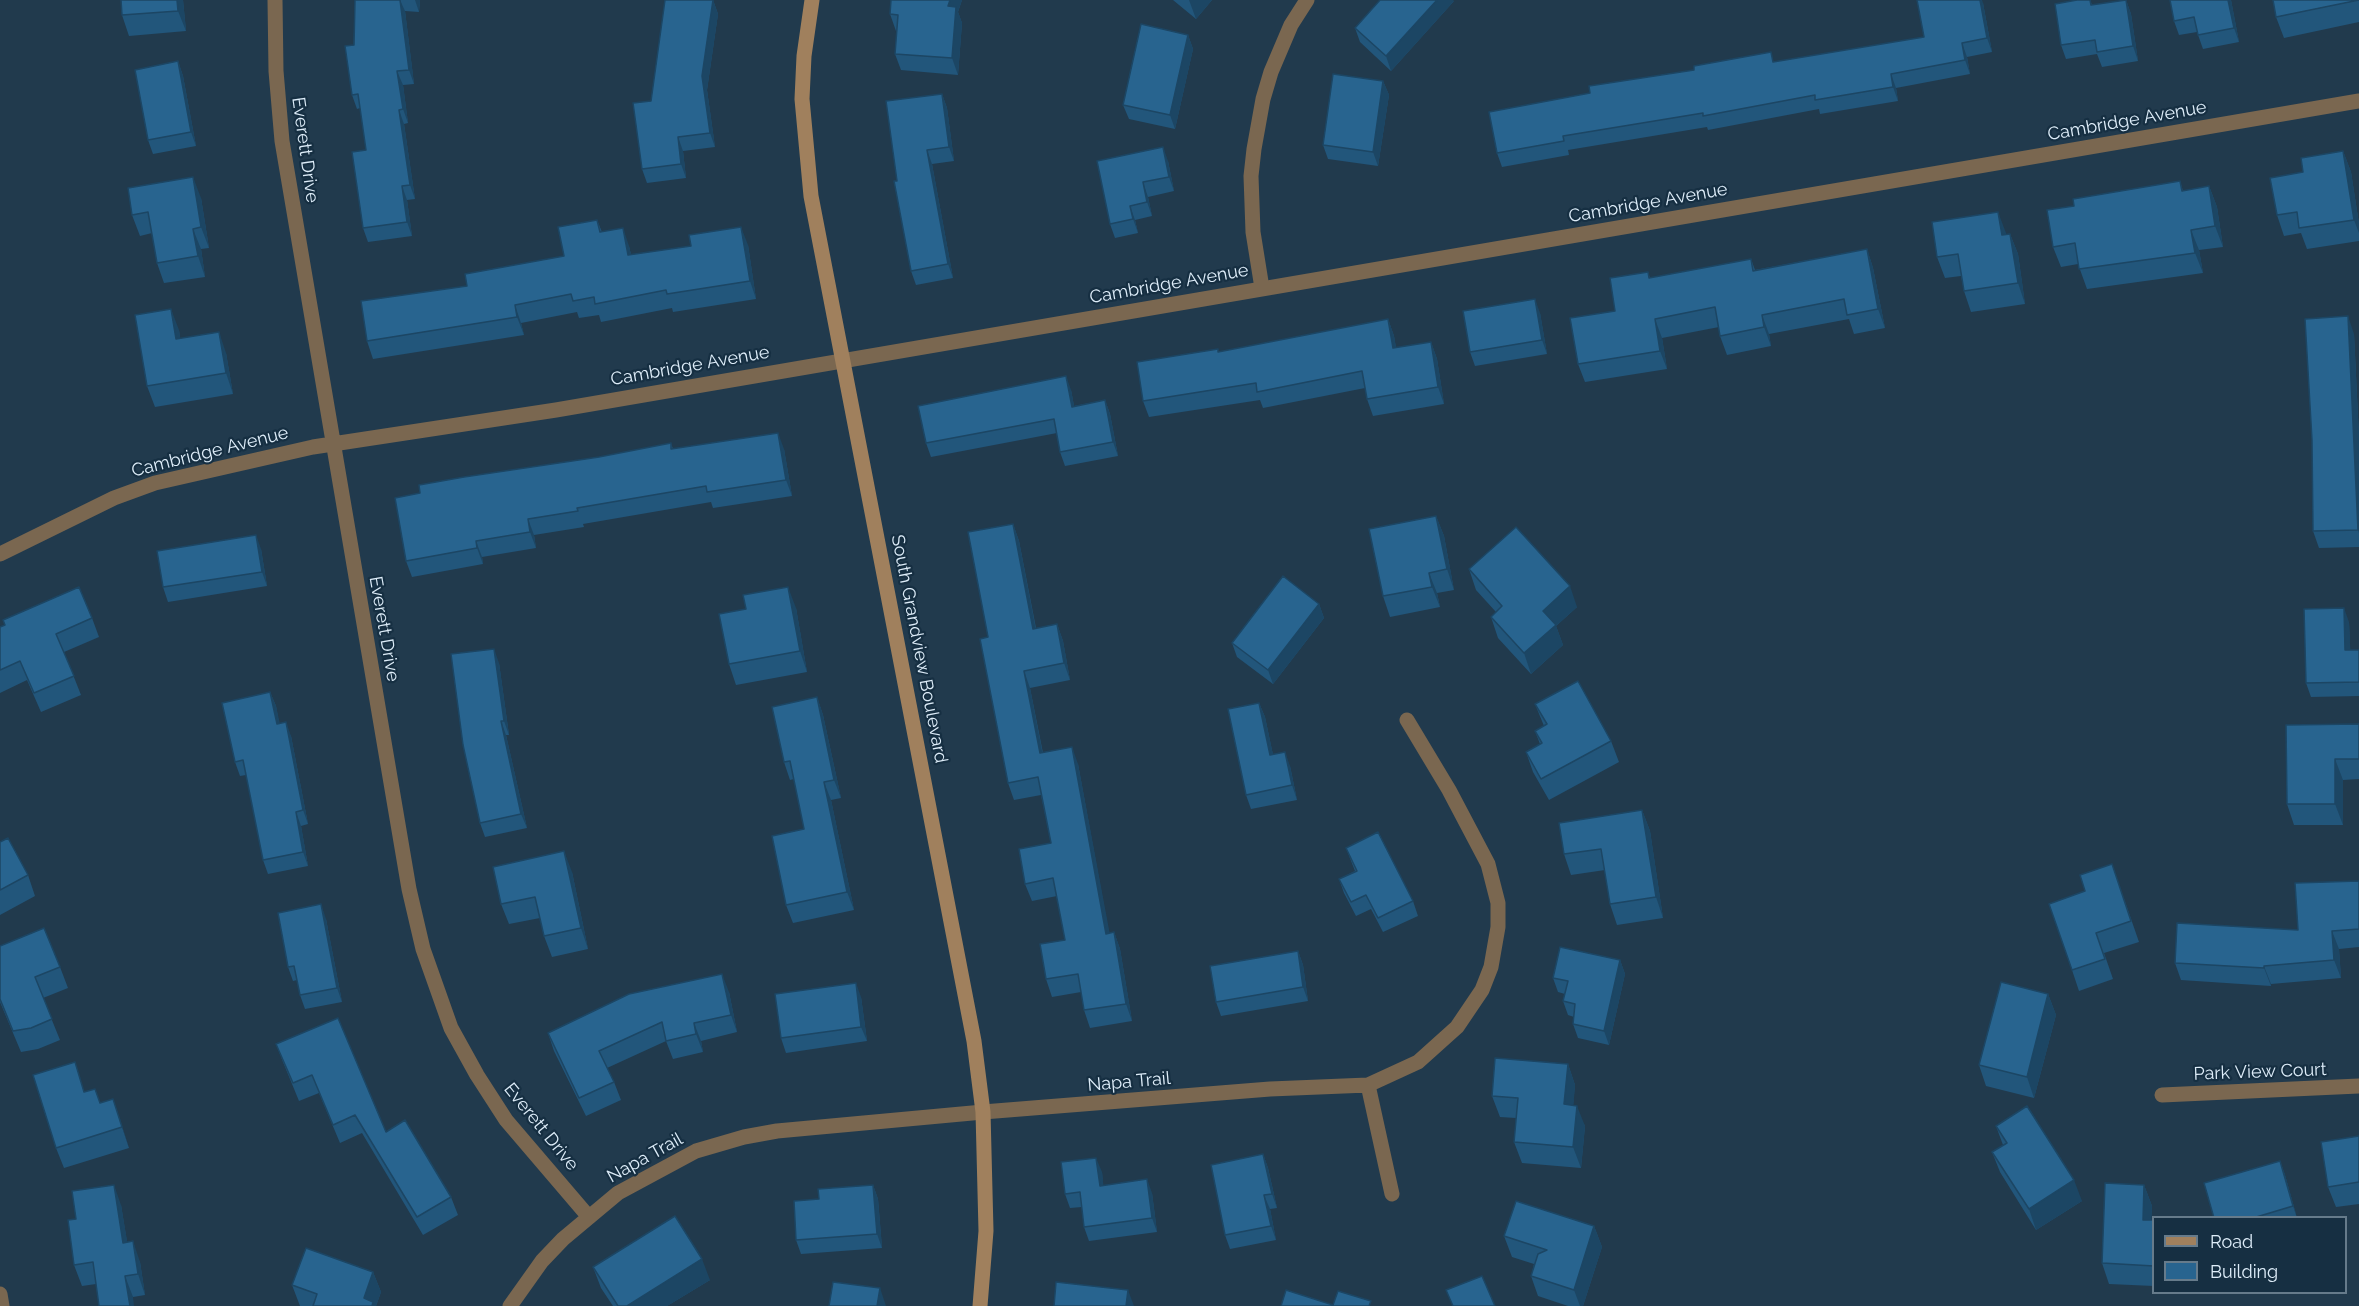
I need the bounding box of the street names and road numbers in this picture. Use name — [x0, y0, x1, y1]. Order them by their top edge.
street label: Everett Drive — [287, 96, 323, 204]
street label: Cambridge Avenue — [2046, 96, 2208, 146]
street label: Cambridge Avenue — [1567, 178, 1729, 228]
street label: Cambridge Avenue — [1088, 259, 1250, 309]
street label: Cambridge Avenue — [609, 341, 771, 391]
street label: Cambridge Avenue — [129, 422, 291, 482]
street label: South Grandview Boulevard — [886, 533, 952, 765]
street label: Everett Drive — [364, 575, 404, 683]
street label: Park View Court — [2193, 1059, 2327, 1085]
street label: Napa Trail — [1087, 1068, 1171, 1096]
street label: Everett Drive — [499, 1079, 583, 1175]
street label: Napa Trail — [603, 1128, 687, 1188]

